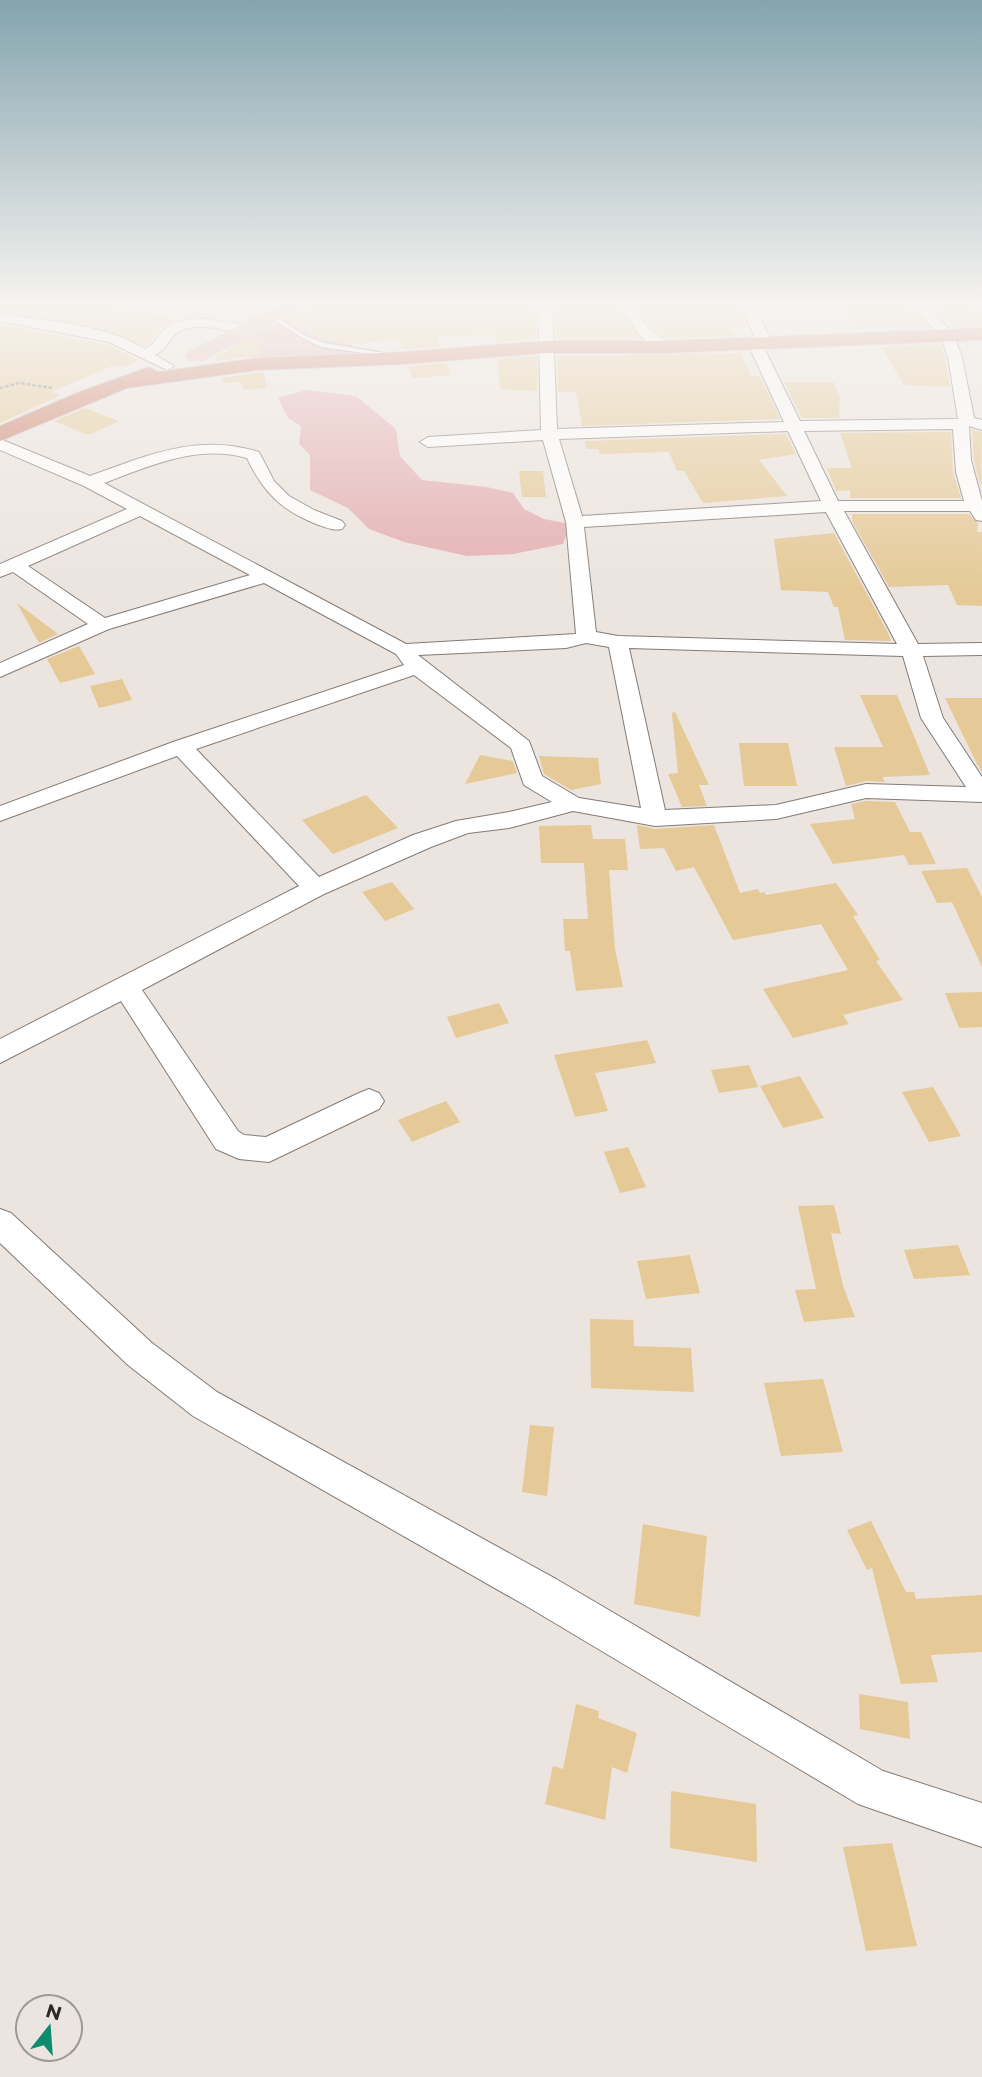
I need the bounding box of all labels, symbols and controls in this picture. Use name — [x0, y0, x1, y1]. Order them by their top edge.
north arrow — [14, 1993, 84, 2063]
text: N — [43, 1999, 65, 2025]

